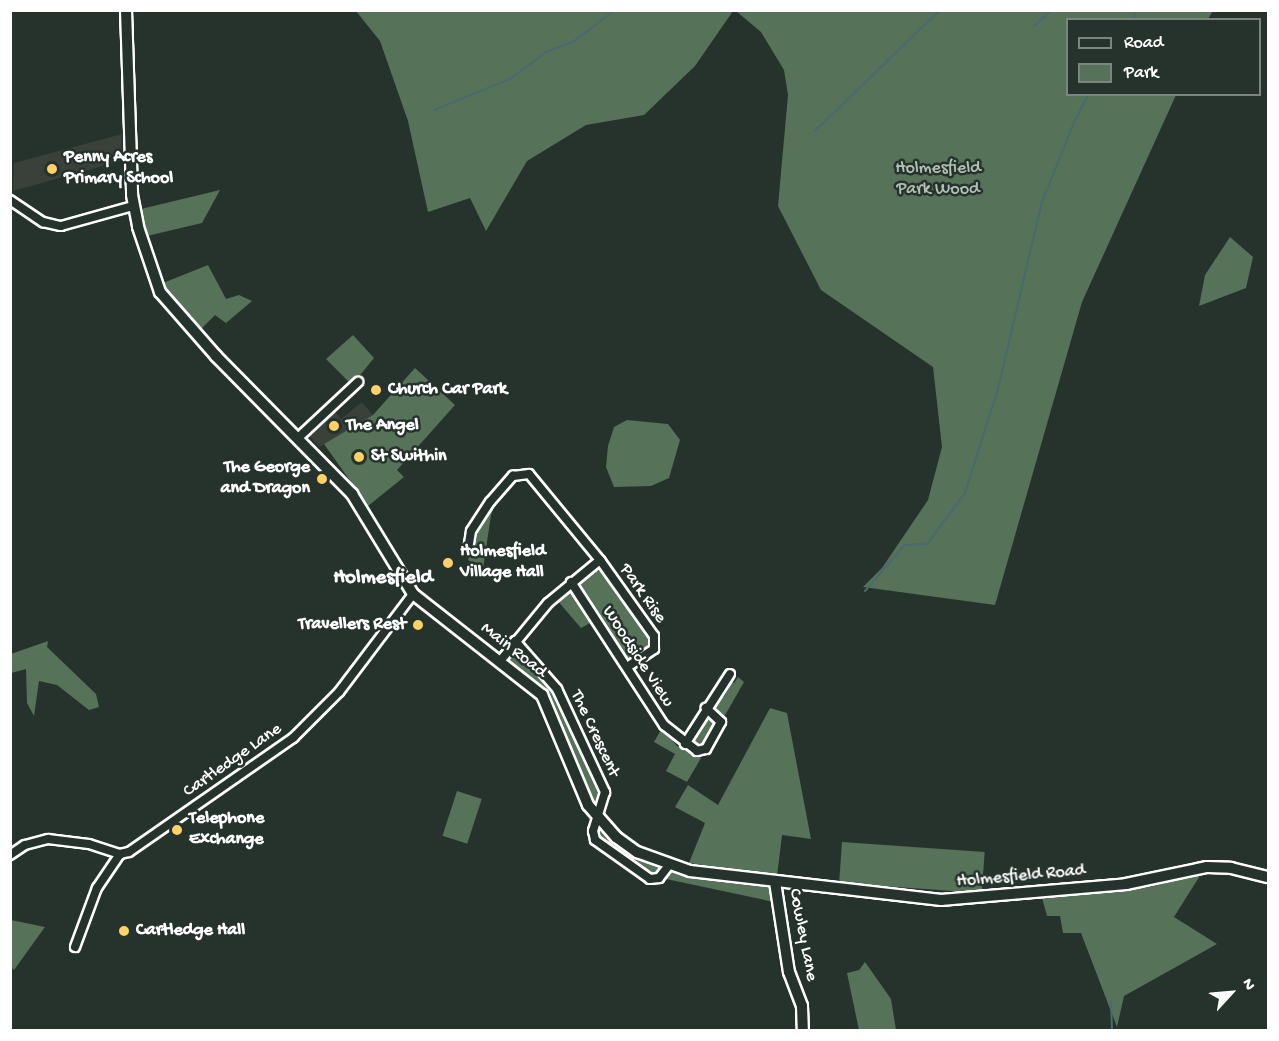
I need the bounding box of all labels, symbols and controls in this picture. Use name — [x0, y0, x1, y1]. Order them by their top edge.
legend — [1066, 18, 1261, 96]
text: Road — [1124, 33, 1163, 54]
text: Park — [1124, 63, 1158, 84]
place label: Penny Acres Primary School — [64, 148, 173, 190]
park label: Holmesfield Park Wood — [895, 159, 981, 201]
marker: Penny Acres Primary School — [45, 162, 59, 176]
place label: Church Car Park — [388, 379, 507, 401]
marker: Church Car Park — [369, 383, 383, 397]
place label: The Angel — [346, 415, 419, 437]
marker: The Angel — [327, 419, 341, 433]
place label: St Swithin — [371, 446, 447, 468]
marker: St Swithin — [352, 450, 366, 464]
place label: The George and Dragon — [220, 458, 310, 500]
marker: The George and Dragon — [315, 472, 329, 486]
place label: Holmesfield Village Hall — [460, 542, 545, 584]
marker: Holmesfield Village Hall — [441, 556, 455, 570]
street label: Park Rise — [614, 560, 670, 628]
district label: Holmesfield — [333, 566, 433, 592]
street label: Woodside View — [596, 602, 678, 712]
place label: Travellers Rest — [298, 614, 406, 636]
marker: Travellers Rest — [411, 618, 425, 632]
street label: Main Road — [475, 618, 551, 684]
street label: The Crescent — [564, 687, 624, 781]
street label: Cartledge Lane — [180, 719, 286, 803]
place label: Telephone Exchange — [189, 809, 264, 852]
marker: Telephone Exchange — [170, 823, 184, 837]
street label: Holmesfield Road — [956, 861, 1086, 893]
street label: Cowley Lane — [782, 887, 822, 983]
place label: Cartledge Hall — [136, 920, 245, 942]
marker: Cartledge Hall — [117, 924, 131, 938]
north arrow — [1201, 963, 1261, 1023]
text: N — [1237, 976, 1258, 994]

